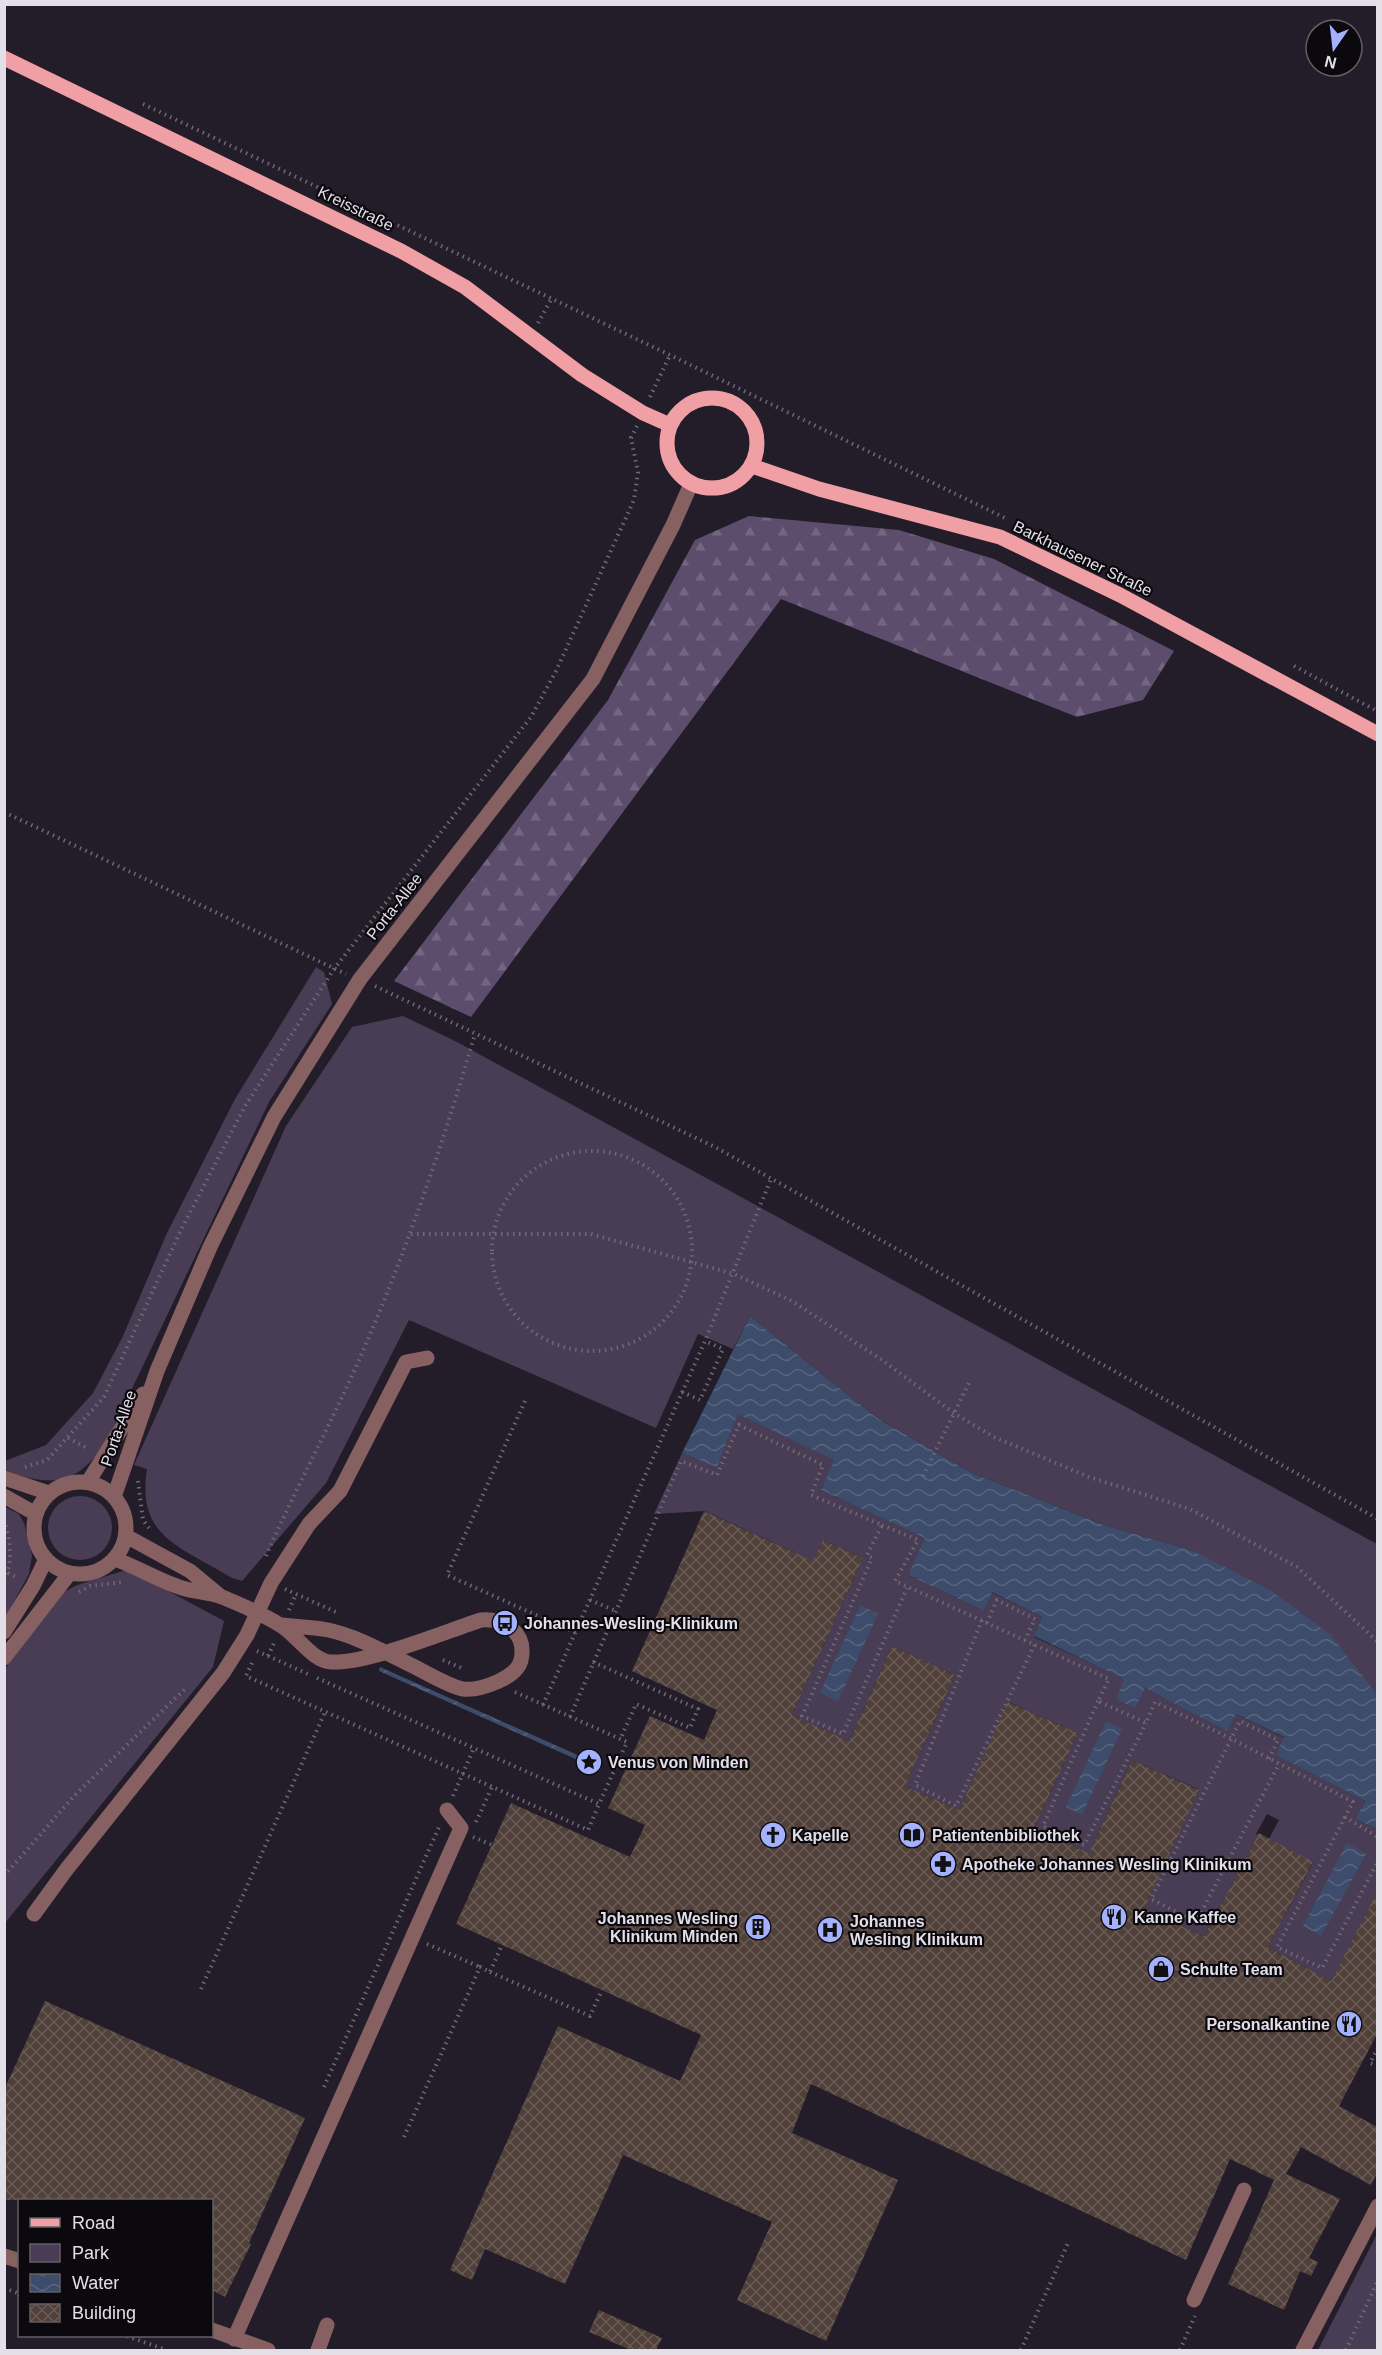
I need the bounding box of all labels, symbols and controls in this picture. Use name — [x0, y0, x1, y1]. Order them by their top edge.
north arrow — [1304, 18, 1364, 78]
text: N — [1323, 52, 1338, 72]
street label: Kreisstraße — [315, 183, 396, 234]
street label: Barkhausener Straße — [1011, 517, 1155, 599]
street label: Porta-Allee — [363, 870, 426, 943]
street label: Porta-Allee — [98, 1388, 139, 1468]
bus stop icon: Johannes-Wesling-Klinikum — [490, 1608, 520, 1638]
place label: Johannes-Wesling-Klinikum — [524, 1615, 738, 1632]
place icon: Venus von Minden — [574, 1747, 604, 1777]
place label: Venus von Minden — [608, 1754, 748, 1771]
church icon: Kapelle — [758, 1820, 788, 1850]
library icon: Patientenbibliothek — [897, 1820, 927, 1850]
place label: Kapelle — [792, 1827, 849, 1844]
place label: Patientenbibliothek — [932, 1827, 1080, 1844]
pharmacy icon: Apotheke Johannes Wesling Klinikum — [928, 1849, 958, 1879]
place label: Apotheke Johannes Wesling Klinikum — [962, 1856, 1252, 1873]
restaurant icon: Kanne Kaffee — [1099, 1902, 1129, 1932]
place label: Kanne Kaffee — [1134, 1909, 1236, 1926]
place label: Johannes Wesling Klinikum Minden — [598, 1910, 738, 1945]
building icon: Johannes Wesling Klinikum Minden — [743, 1912, 773, 1942]
place label: Johannes Wesling Klinikum — [850, 1913, 983, 1948]
hospital icon: Johannes Wesling Klinikum — [815, 1915, 845, 1945]
shop icon: Schulte Team — [1146, 1954, 1176, 1984]
place label: Schulte Team — [1180, 1961, 1283, 1978]
restaurant icon: Personalkantine — [1334, 2009, 1364, 2039]
place label: Personalkantine — [1206, 2016, 1330, 2033]
legend — [18, 2199, 213, 2337]
text: Road — [72, 2213, 115, 2233]
text: Park — [72, 2243, 110, 2263]
text: Water — [72, 2273, 119, 2293]
text: Building — [72, 2303, 136, 2323]

